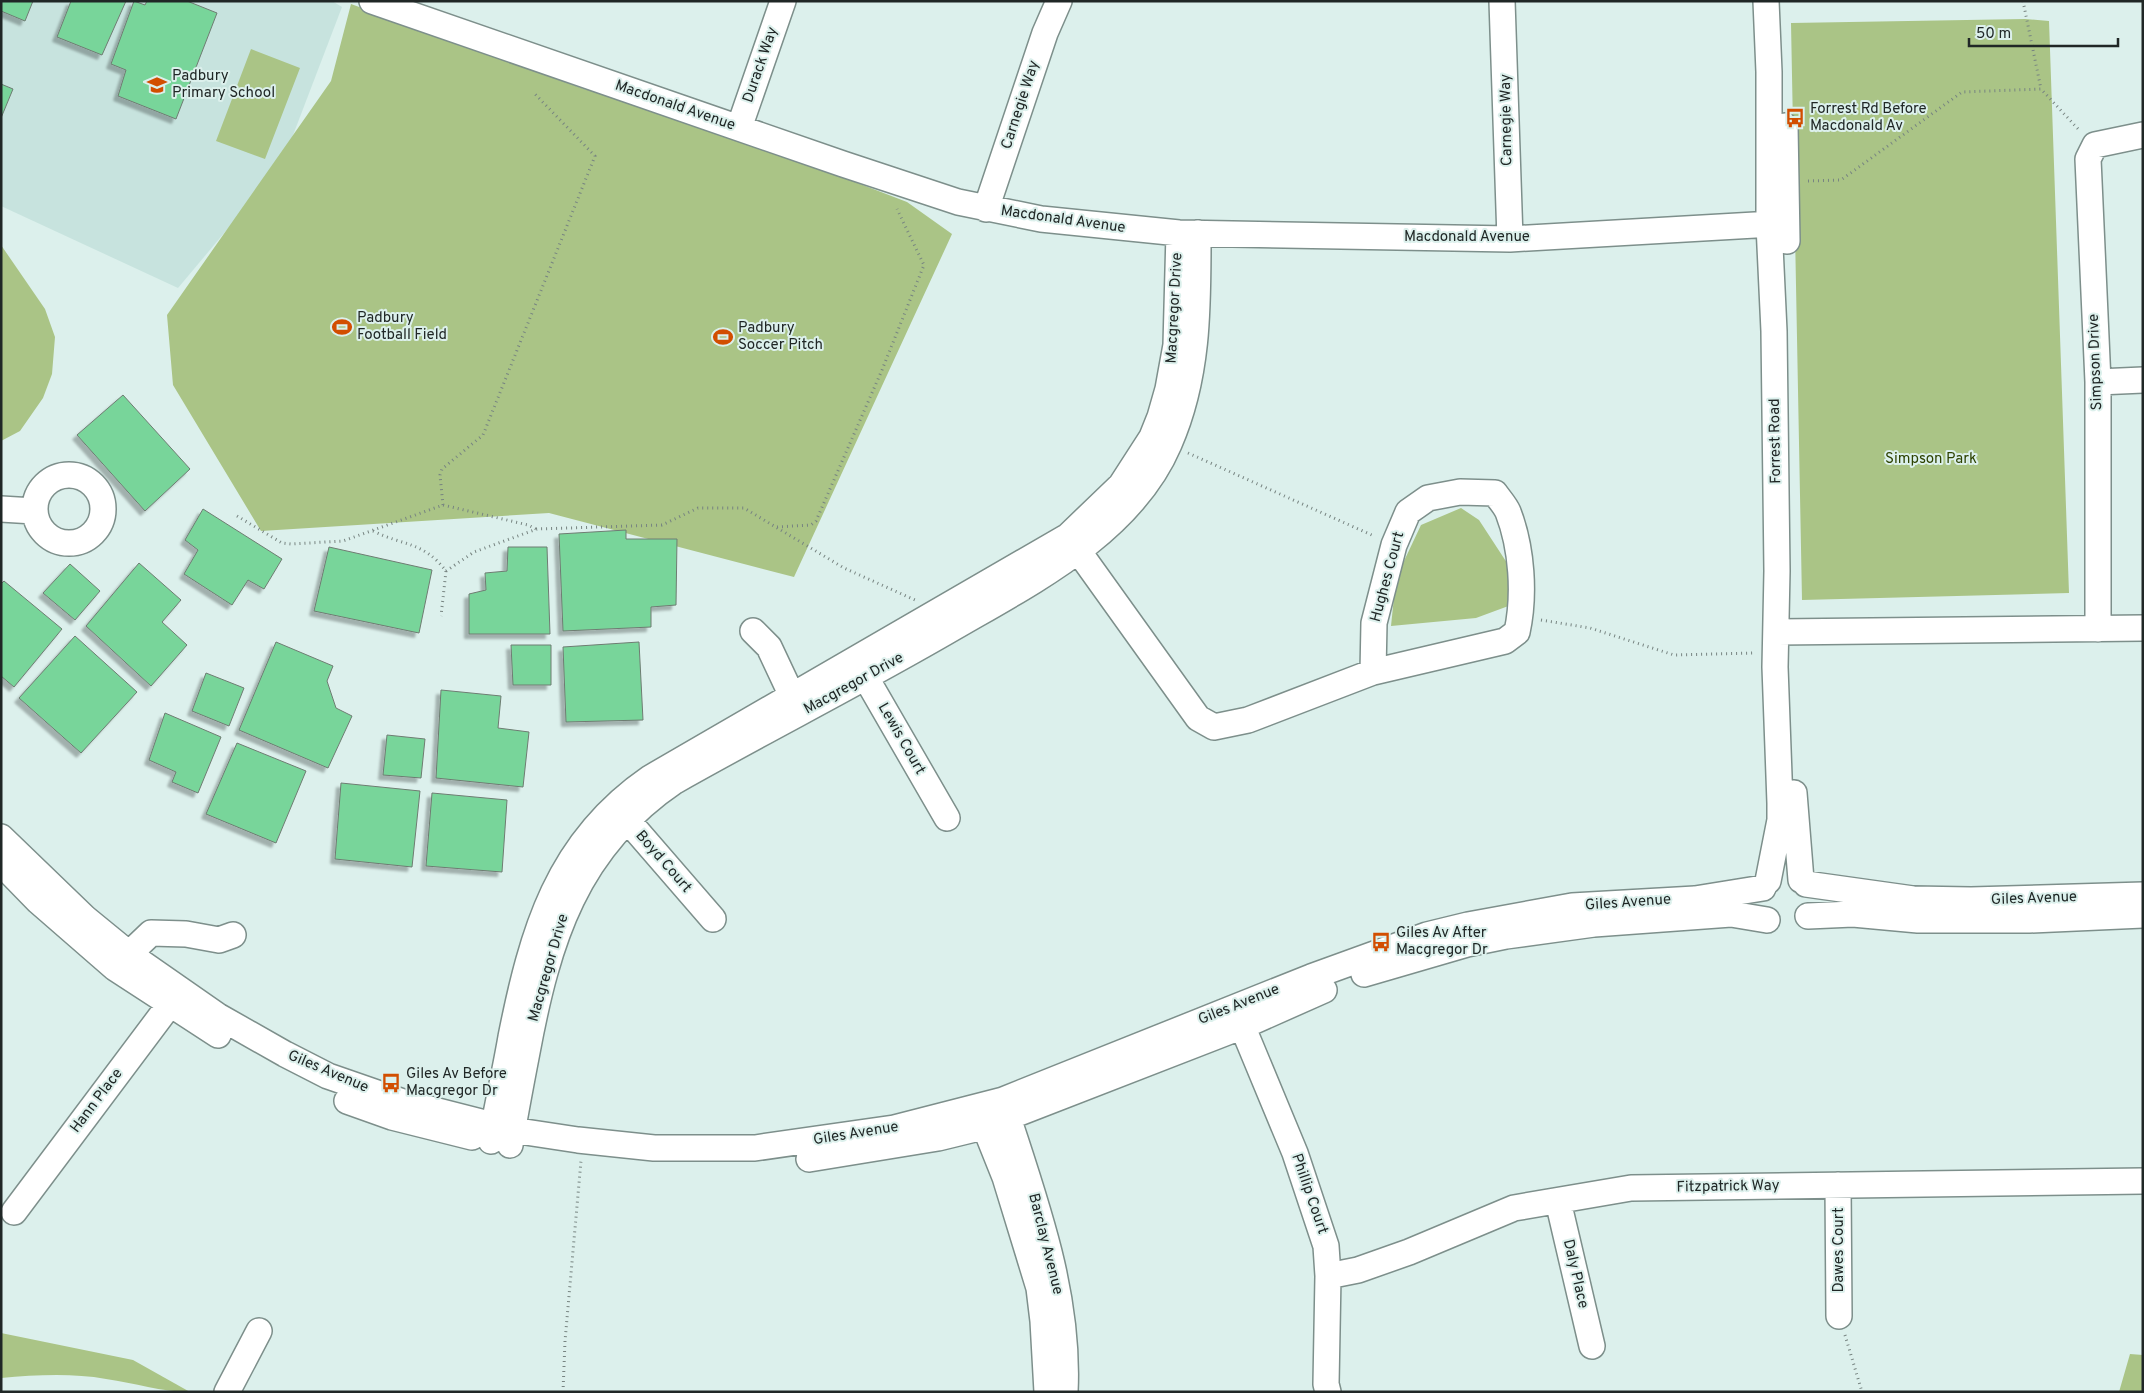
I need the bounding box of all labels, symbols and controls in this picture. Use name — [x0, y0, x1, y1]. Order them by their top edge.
scale bar — [1969, 15, 2118, 47]
street label: Durack Way — [739, 24, 783, 106]
text: 50 m — [1976, 25, 2011, 44]
street label: Carnegie Way — [998, 58, 1044, 152]
place label: Padbury Primary School — [172, 67, 275, 103]
school or university icon: Padbury Primary School — [146, 74, 168, 96]
street label: Carnegie Way — [1497, 74, 1517, 166]
street label: Macdonald Avenue — [612, 77, 738, 135]
place label: Forrest Rd Before Macdonald Av — [1810, 100, 1927, 136]
bus stop icon: Forrest Rd Before Macdonald Av — [1784, 107, 1806, 129]
street label: Macdonald Avenue — [999, 202, 1127, 238]
street label: Macdonald Avenue — [1404, 228, 1530, 247]
street label: Macgregor Drive — [1163, 252, 1187, 364]
place label: Padbury Football Field — [357, 309, 447, 345]
street label: Simpson Drive — [2085, 313, 2107, 411]
sports icon: Padbury Football Field — [331, 316, 353, 338]
place label: Padbury Soccer Pitch — [738, 319, 823, 355]
sports icon: Padbury Soccer Pitch — [712, 326, 734, 348]
street label: Forrest Road — [1766, 398, 1786, 484]
park label: Simpson Park — [1885, 450, 1977, 469]
street label: Hughes Court — [1367, 530, 1409, 624]
street label: Macgregor Drive — [801, 649, 907, 719]
street label: Lewis Court — [873, 700, 929, 778]
street label: Boyd Court — [631, 827, 695, 897]
street label: Giles Avenue — [1991, 888, 2077, 910]
street label: Giles Avenue — [1584, 891, 1672, 915]
street label: Macgregor Drive — [525, 912, 573, 1024]
place label: Giles Av After Macgregor Dr — [1396, 924, 1488, 960]
bus stop icon: Giles Av After Macgregor Dr — [1370, 931, 1392, 953]
street label: Giles Avenue — [1196, 980, 1282, 1030]
street label: Giles Avenue — [285, 1046, 371, 1098]
street label: Hann Place — [67, 1065, 127, 1137]
place label: Giles Av Before Macgregor Dr — [406, 1065, 507, 1101]
bus stop icon: Giles Av Before Macgregor Dr — [380, 1072, 402, 1094]
street label: Giles Avenue — [812, 1118, 900, 1150]
street label: Phillip Court — [1286, 1151, 1332, 1237]
street label: Fitzpatrick Way — [1676, 1177, 1780, 1197]
street label: Barclay Avenue — [1023, 1191, 1067, 1297]
street label: Dawes Court — [1830, 1207, 1849, 1293]
street label: Daly Place — [1558, 1238, 1592, 1310]

